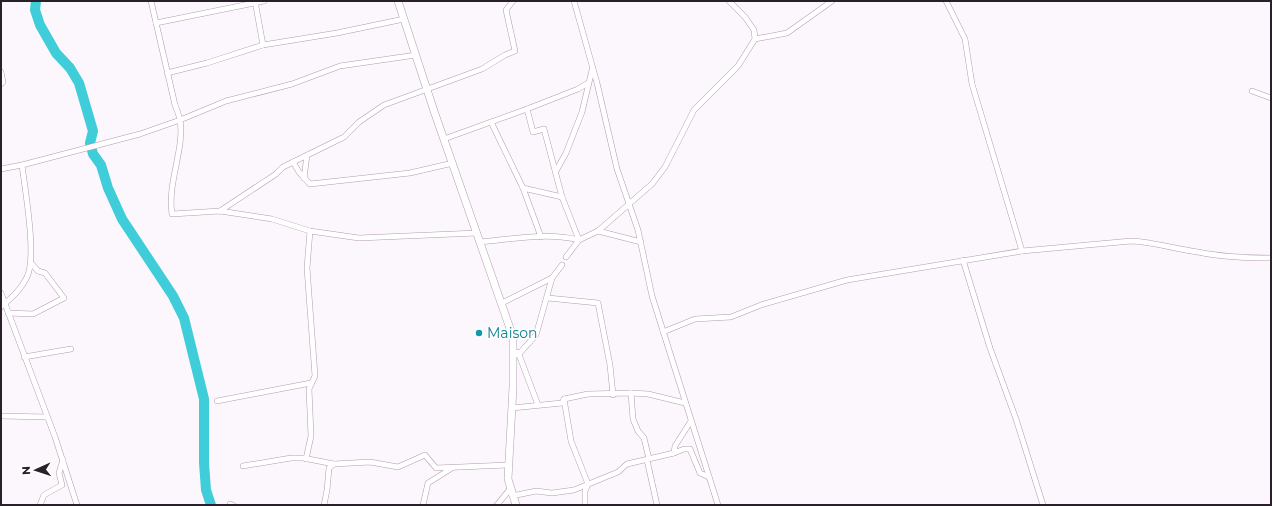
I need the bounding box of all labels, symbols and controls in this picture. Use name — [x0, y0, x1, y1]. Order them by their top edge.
place label: Maison — [487, 324, 537, 342]
marker: Maison — [474, 328, 484, 338]
north arrow — [16, 450, 56, 490]
text: N — [19, 466, 33, 475]

